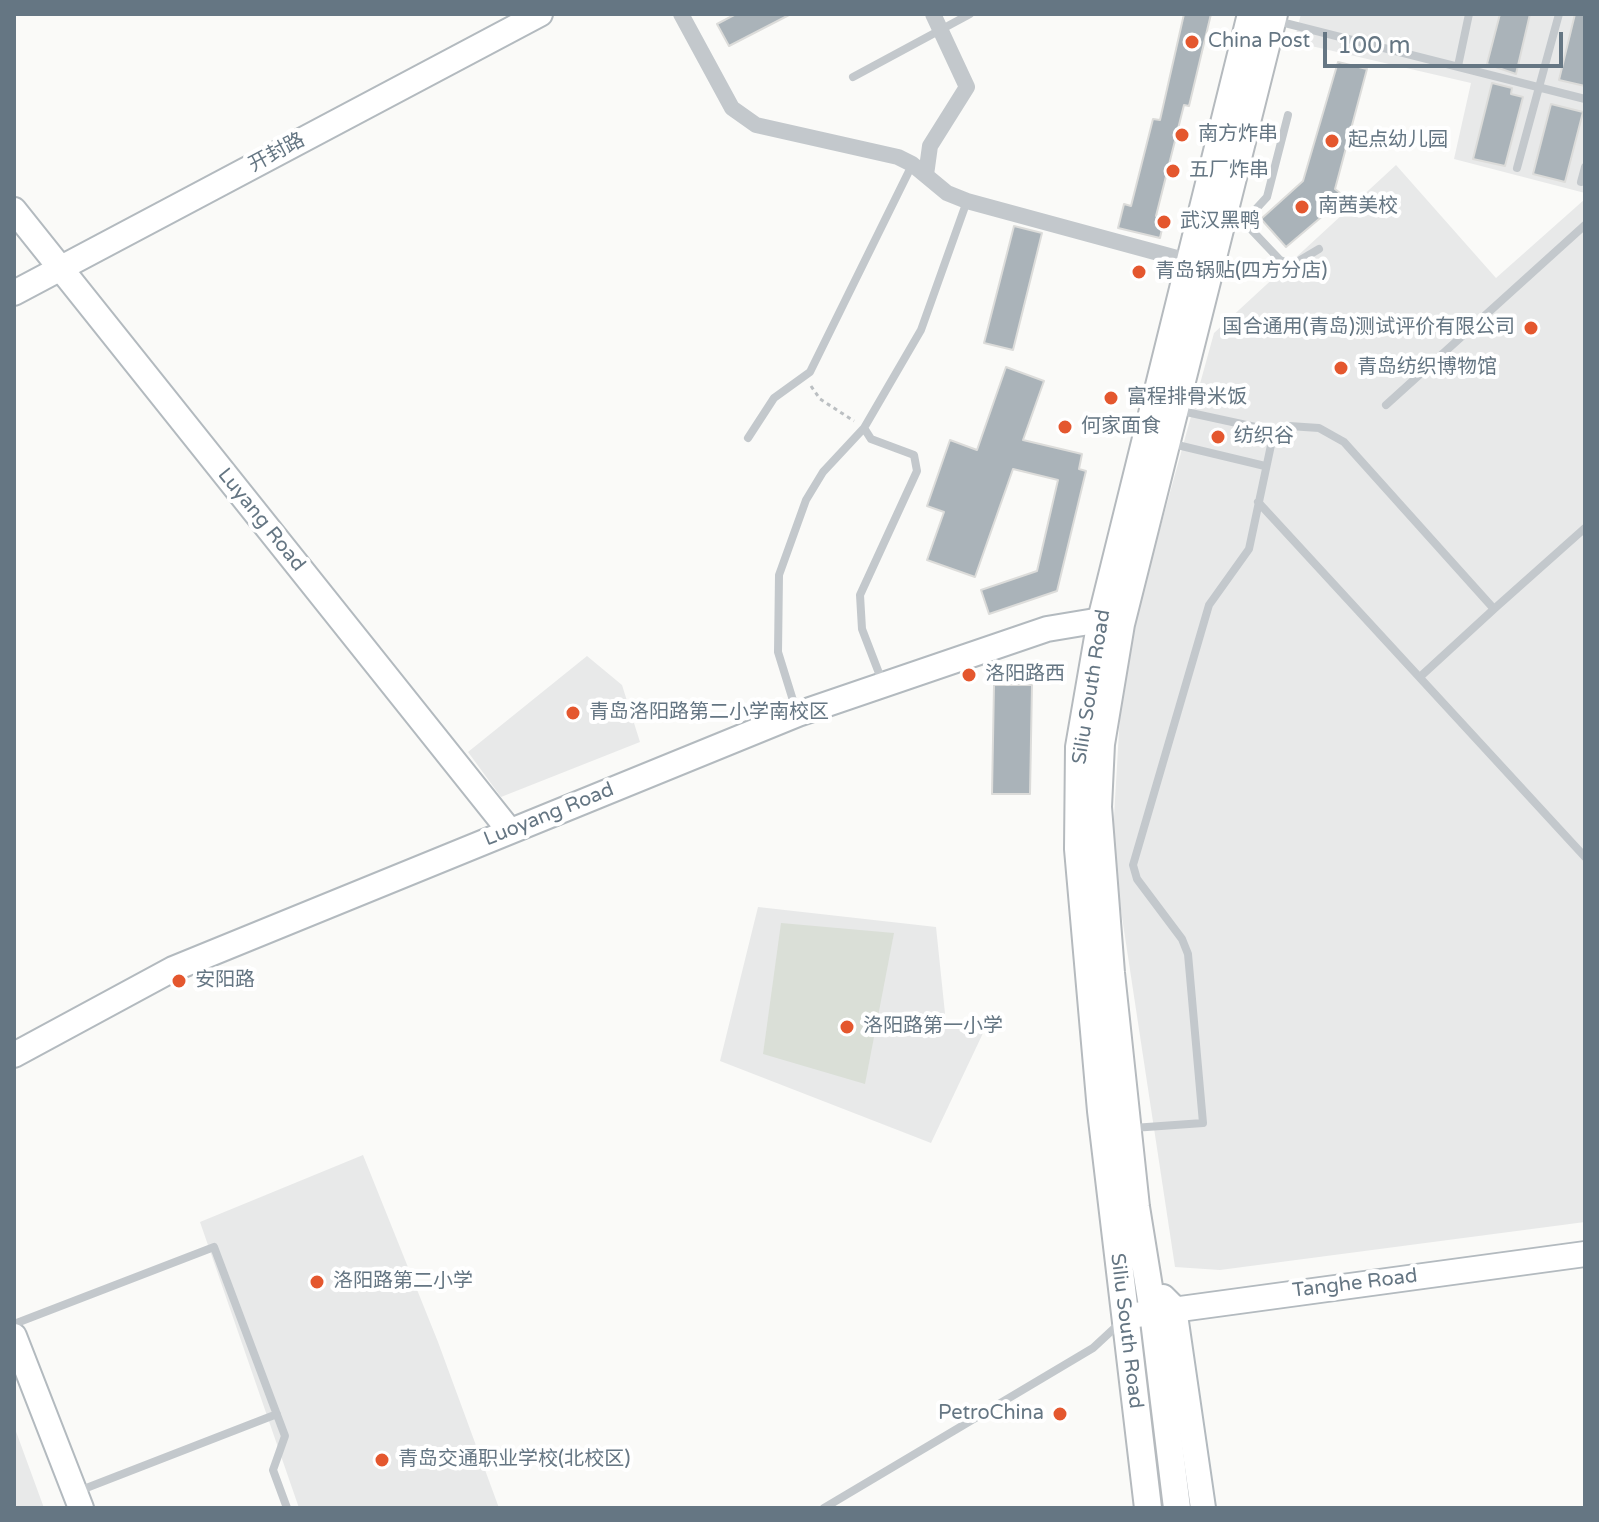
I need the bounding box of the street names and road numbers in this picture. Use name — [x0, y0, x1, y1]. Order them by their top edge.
street label: 开封路 — [245, 128, 309, 178]
street label: Luyang Road — [212, 464, 310, 576]
street label: Siliu South Road — [1068, 608, 1116, 766]
street label: Luoyang Road — [481, 778, 617, 852]
street label: Siliu South Road — [1105, 1252, 1147, 1410]
street label: Tanghe Road — [1291, 1264, 1419, 1304]

